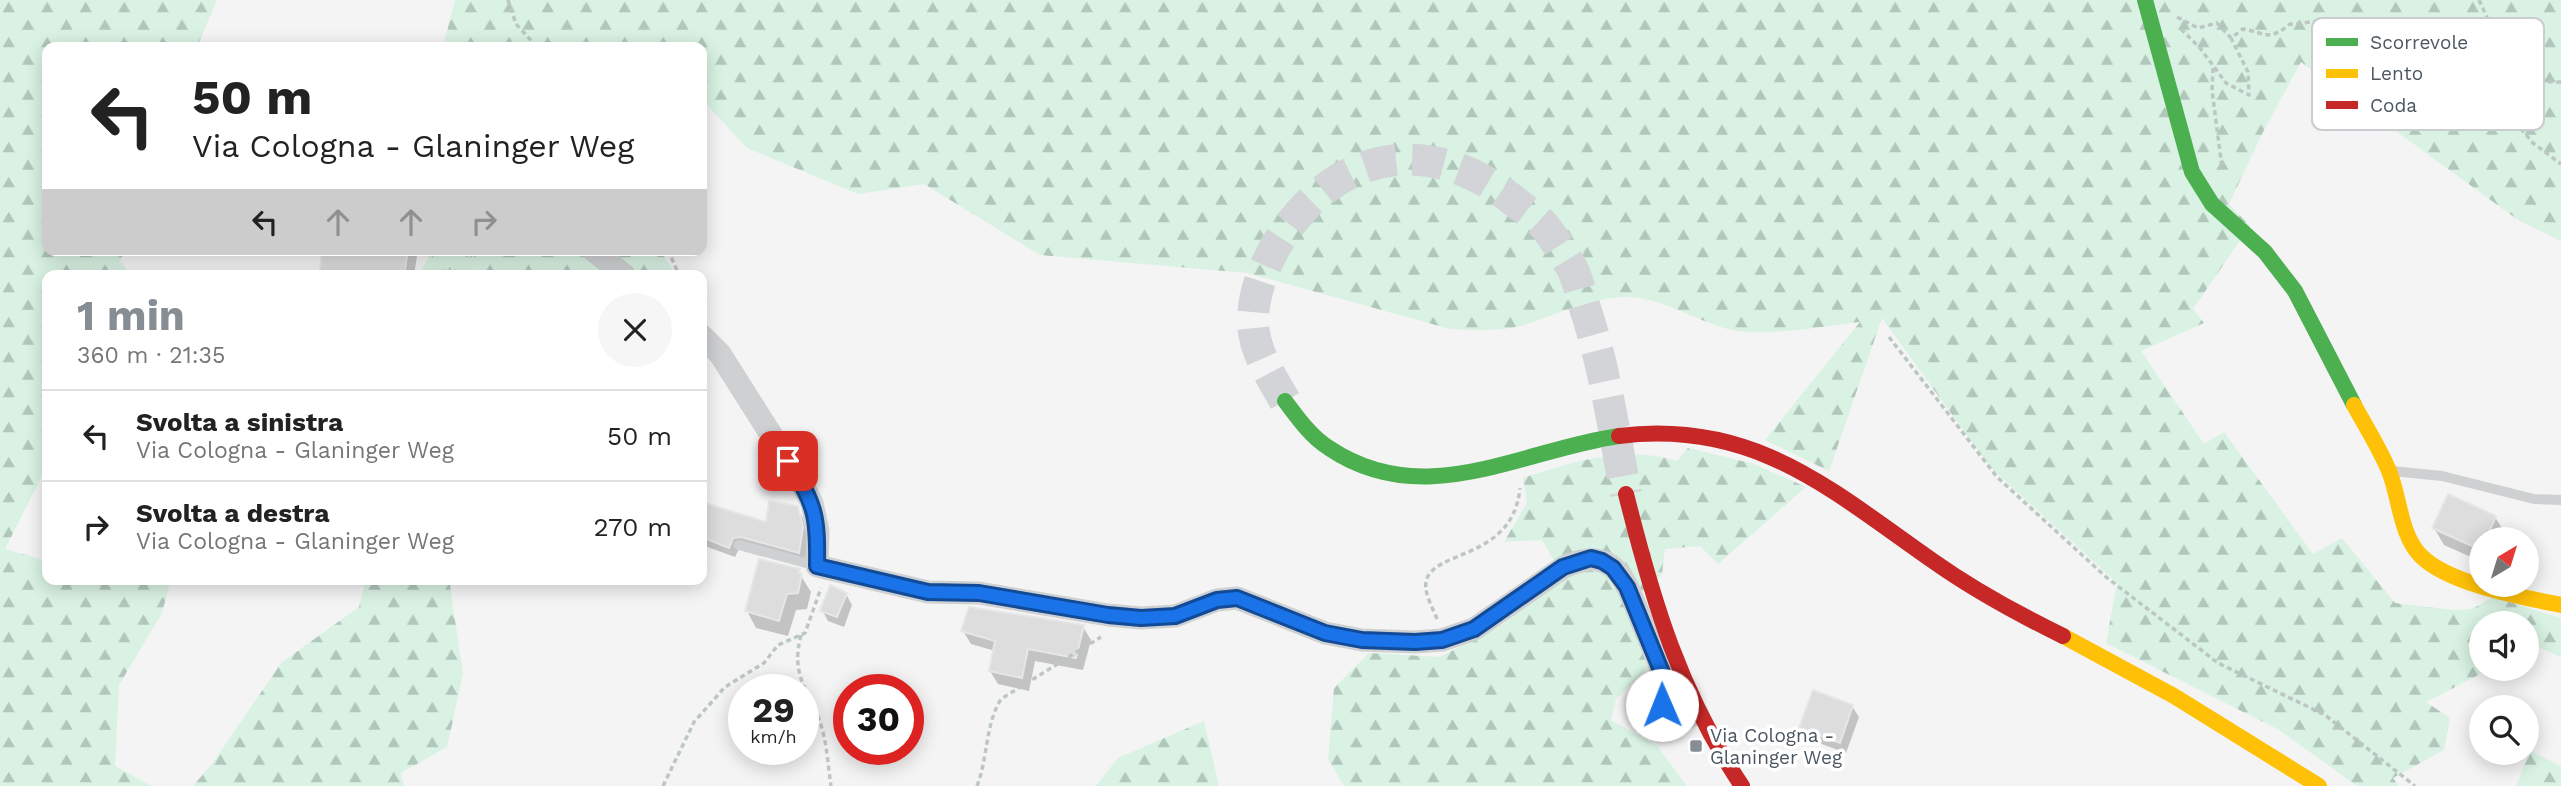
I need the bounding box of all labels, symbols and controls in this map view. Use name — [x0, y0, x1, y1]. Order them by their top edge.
legend — [2312, 18, 2544, 130]
text: Scorrevole — [2370, 31, 2468, 54]
text: Lento — [2370, 62, 2423, 85]
text: 50 m — [192, 68, 312, 126]
icon: left — [77, 70, 168, 161]
text: Coda — [2370, 94, 2417, 117]
text: Via Cologna - Glaninger Weg — [192, 127, 634, 165]
icon: left — [246, 203, 284, 241]
icon: ahead — [319, 203, 357, 241]
icon: ahead — [392, 203, 430, 241]
icon: right — [465, 203, 503, 241]
text: 1 min — [77, 291, 185, 340]
button: close — [598, 293, 672, 367]
text: 360 m · 21:35 — [77, 342, 225, 369]
text: Svolta a sinistra — [136, 407, 343, 437]
icon: left — [77, 417, 115, 455]
text: 50 m — [607, 421, 672, 451]
pin — [758, 431, 818, 491]
text: Via Cologna - Glaninger Weg — [136, 437, 454, 464]
icon: arrive — [769, 442, 807, 480]
text: Svolta a destra — [136, 498, 329, 528]
icon: right — [77, 508, 115, 546]
text: 270 m — [593, 512, 672, 542]
north arrow — [2469, 527, 2539, 597]
map controls — [2469, 527, 2539, 765]
text: Via Cologna - Glaninger Weg — [136, 528, 454, 555]
button: sound — [2469, 611, 2539, 681]
position arrow — [1625, 668, 1699, 742]
speed limit sign: 30 — [833, 674, 924, 765]
text: 29 — [752, 689, 795, 731]
button: search — [2469, 695, 2539, 765]
place label: Via Cologna - Glaninger Weg — [1710, 724, 1843, 769]
text: km/h — [750, 726, 797, 747]
marker: Via Cologna - Glaninger Weg — [1688, 738, 1704, 754]

